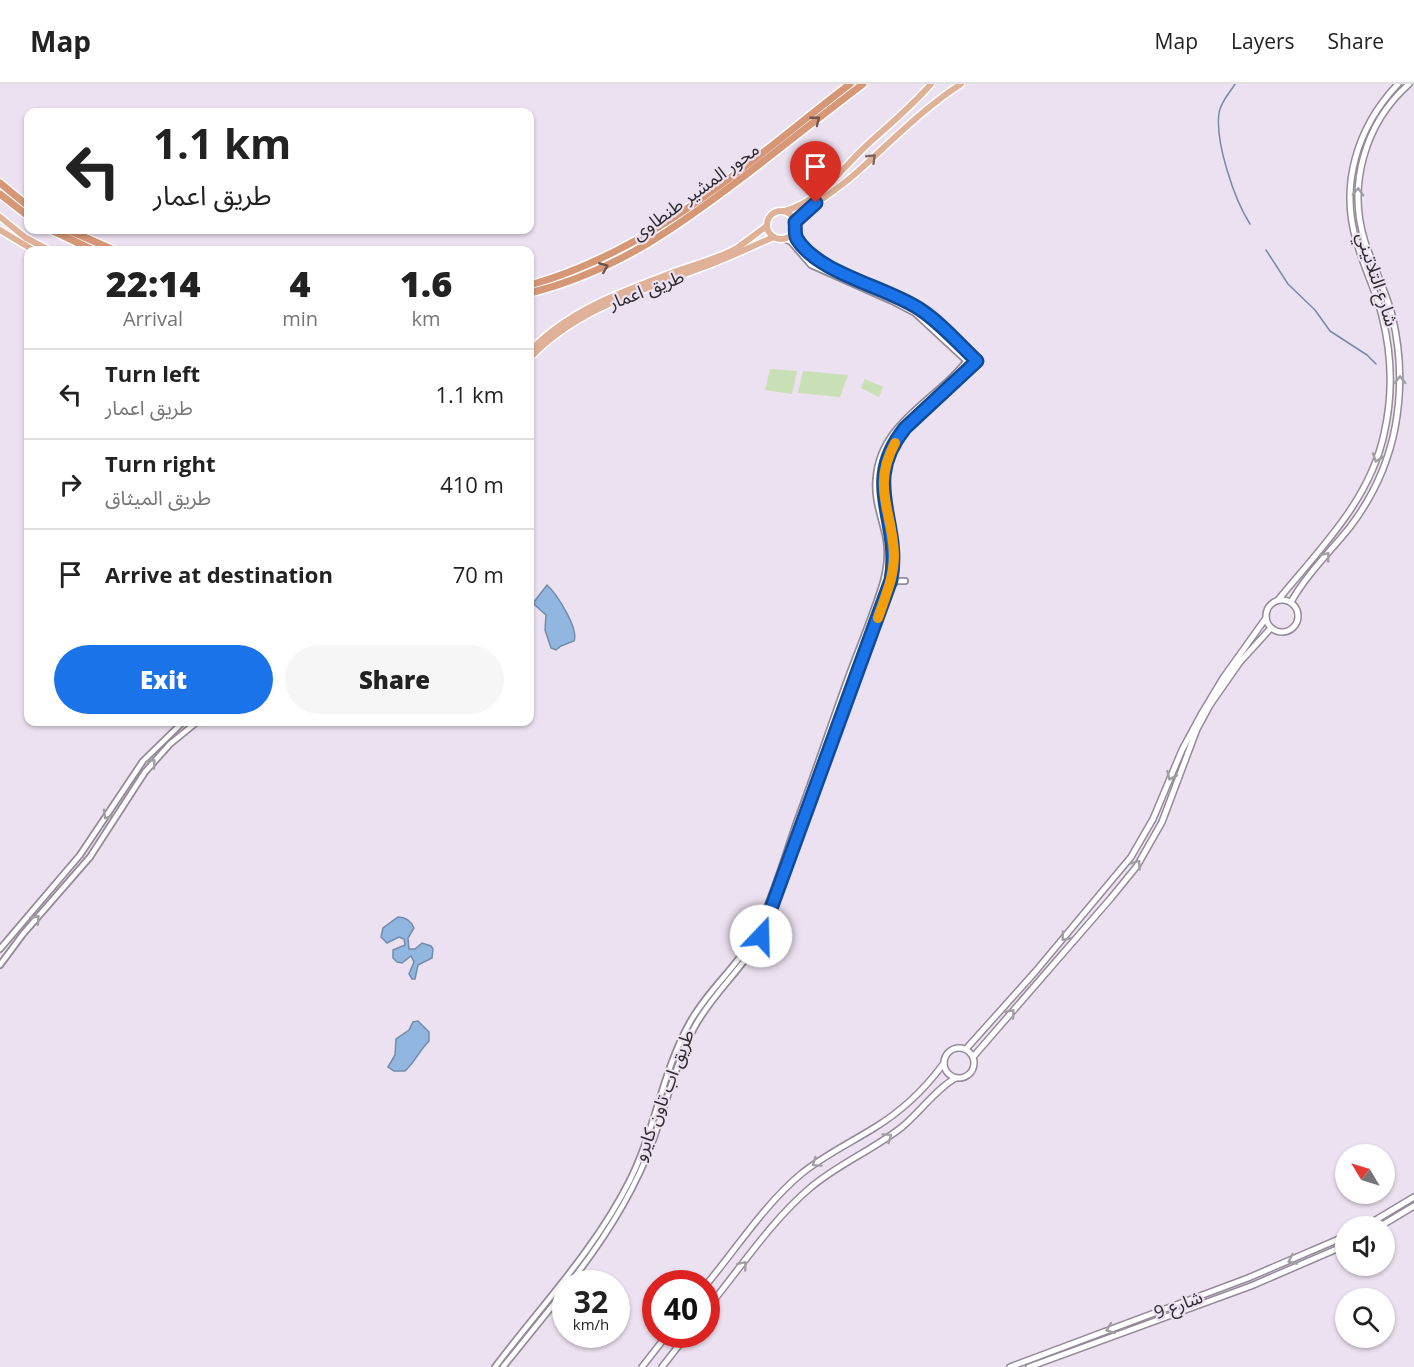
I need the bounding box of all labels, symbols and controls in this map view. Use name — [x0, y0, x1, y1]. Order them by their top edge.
text: Map — [30, 22, 91, 60]
text: Map — [1155, 27, 1198, 55]
text: Layers — [1231, 27, 1295, 55]
text: Share — [1328, 27, 1384, 55]
text: 1.1 km — [153, 114, 291, 171]
one-way arrow — [809, 117, 820, 128]
icon: left — [54, 132, 132, 210]
street label: محور المشير طنطاوى — [626, 137, 764, 245]
pin — [790, 141, 841, 203]
icon: arrive — [799, 150, 832, 183]
one-way arrow — [865, 154, 876, 165]
text: طريق اعمار — [153, 176, 271, 213]
one-way arrow — [1352, 187, 1365, 196]
street label: شارع التلاتيني — [1349, 229, 1405, 330]
text: 22:14 — [106, 259, 200, 308]
text: 4 — [290, 259, 311, 308]
text: 1.6 — [400, 259, 452, 308]
one-way arrow — [598, 262, 609, 274]
street label: طريق اعمار — [604, 264, 687, 315]
text: Arrival — [123, 305, 183, 332]
text: min — [282, 305, 318, 332]
text: km — [411, 305, 441, 332]
text: Turn left — [105, 358, 200, 388]
one-way arrow — [1393, 376, 1406, 385]
icon: left — [54, 378, 87, 411]
text: 1.1 km — [435, 379, 504, 409]
text: طريق اعمار — [105, 394, 193, 421]
text: Turn right — [105, 448, 216, 478]
one-way arrow — [1372, 452, 1385, 463]
icon: right — [54, 468, 87, 501]
text: 410 m — [440, 469, 504, 499]
text: طريق الميثاق — [105, 484, 211, 511]
one-way arrow — [1319, 552, 1330, 563]
icon: arrive — [54, 558, 87, 591]
text: Arrive at destination — [105, 559, 333, 589]
text: 70 m — [453, 559, 504, 589]
button: Exit — [54, 645, 273, 714]
button: Share — [285, 645, 504, 714]
one-way arrow — [145, 759, 156, 770]
one-way arrow — [1166, 769, 1178, 780]
one-way arrow — [102, 809, 114, 819]
one-way arrow — [1130, 860, 1141, 871]
position arrow — [729, 904, 793, 968]
one-way arrow — [29, 915, 40, 926]
one-way arrow — [1061, 930, 1072, 941]
one-way arrow — [1004, 1009, 1015, 1020]
street label: طريق اب تاون كايرو — [627, 1026, 699, 1164]
one-way arrow — [881, 1133, 892, 1144]
north arrow — [1335, 1144, 1395, 1204]
map controls — [1335, 1144, 1395, 1348]
one-way arrow — [812, 1156, 823, 1167]
button: sound — [1335, 1216, 1395, 1276]
one-way arrow — [1288, 1253, 1299, 1265]
one-way arrow — [735, 1260, 746, 1271]
speed limit sign: 40 — [642, 1270, 720, 1348]
text: 32 — [574, 1281, 608, 1322]
street label: شارع 9 — [1150, 1284, 1207, 1327]
button: search — [1335, 1288, 1395, 1348]
text: km/h — [573, 1314, 609, 1334]
one-way arrow — [1105, 1321, 1115, 1334]

